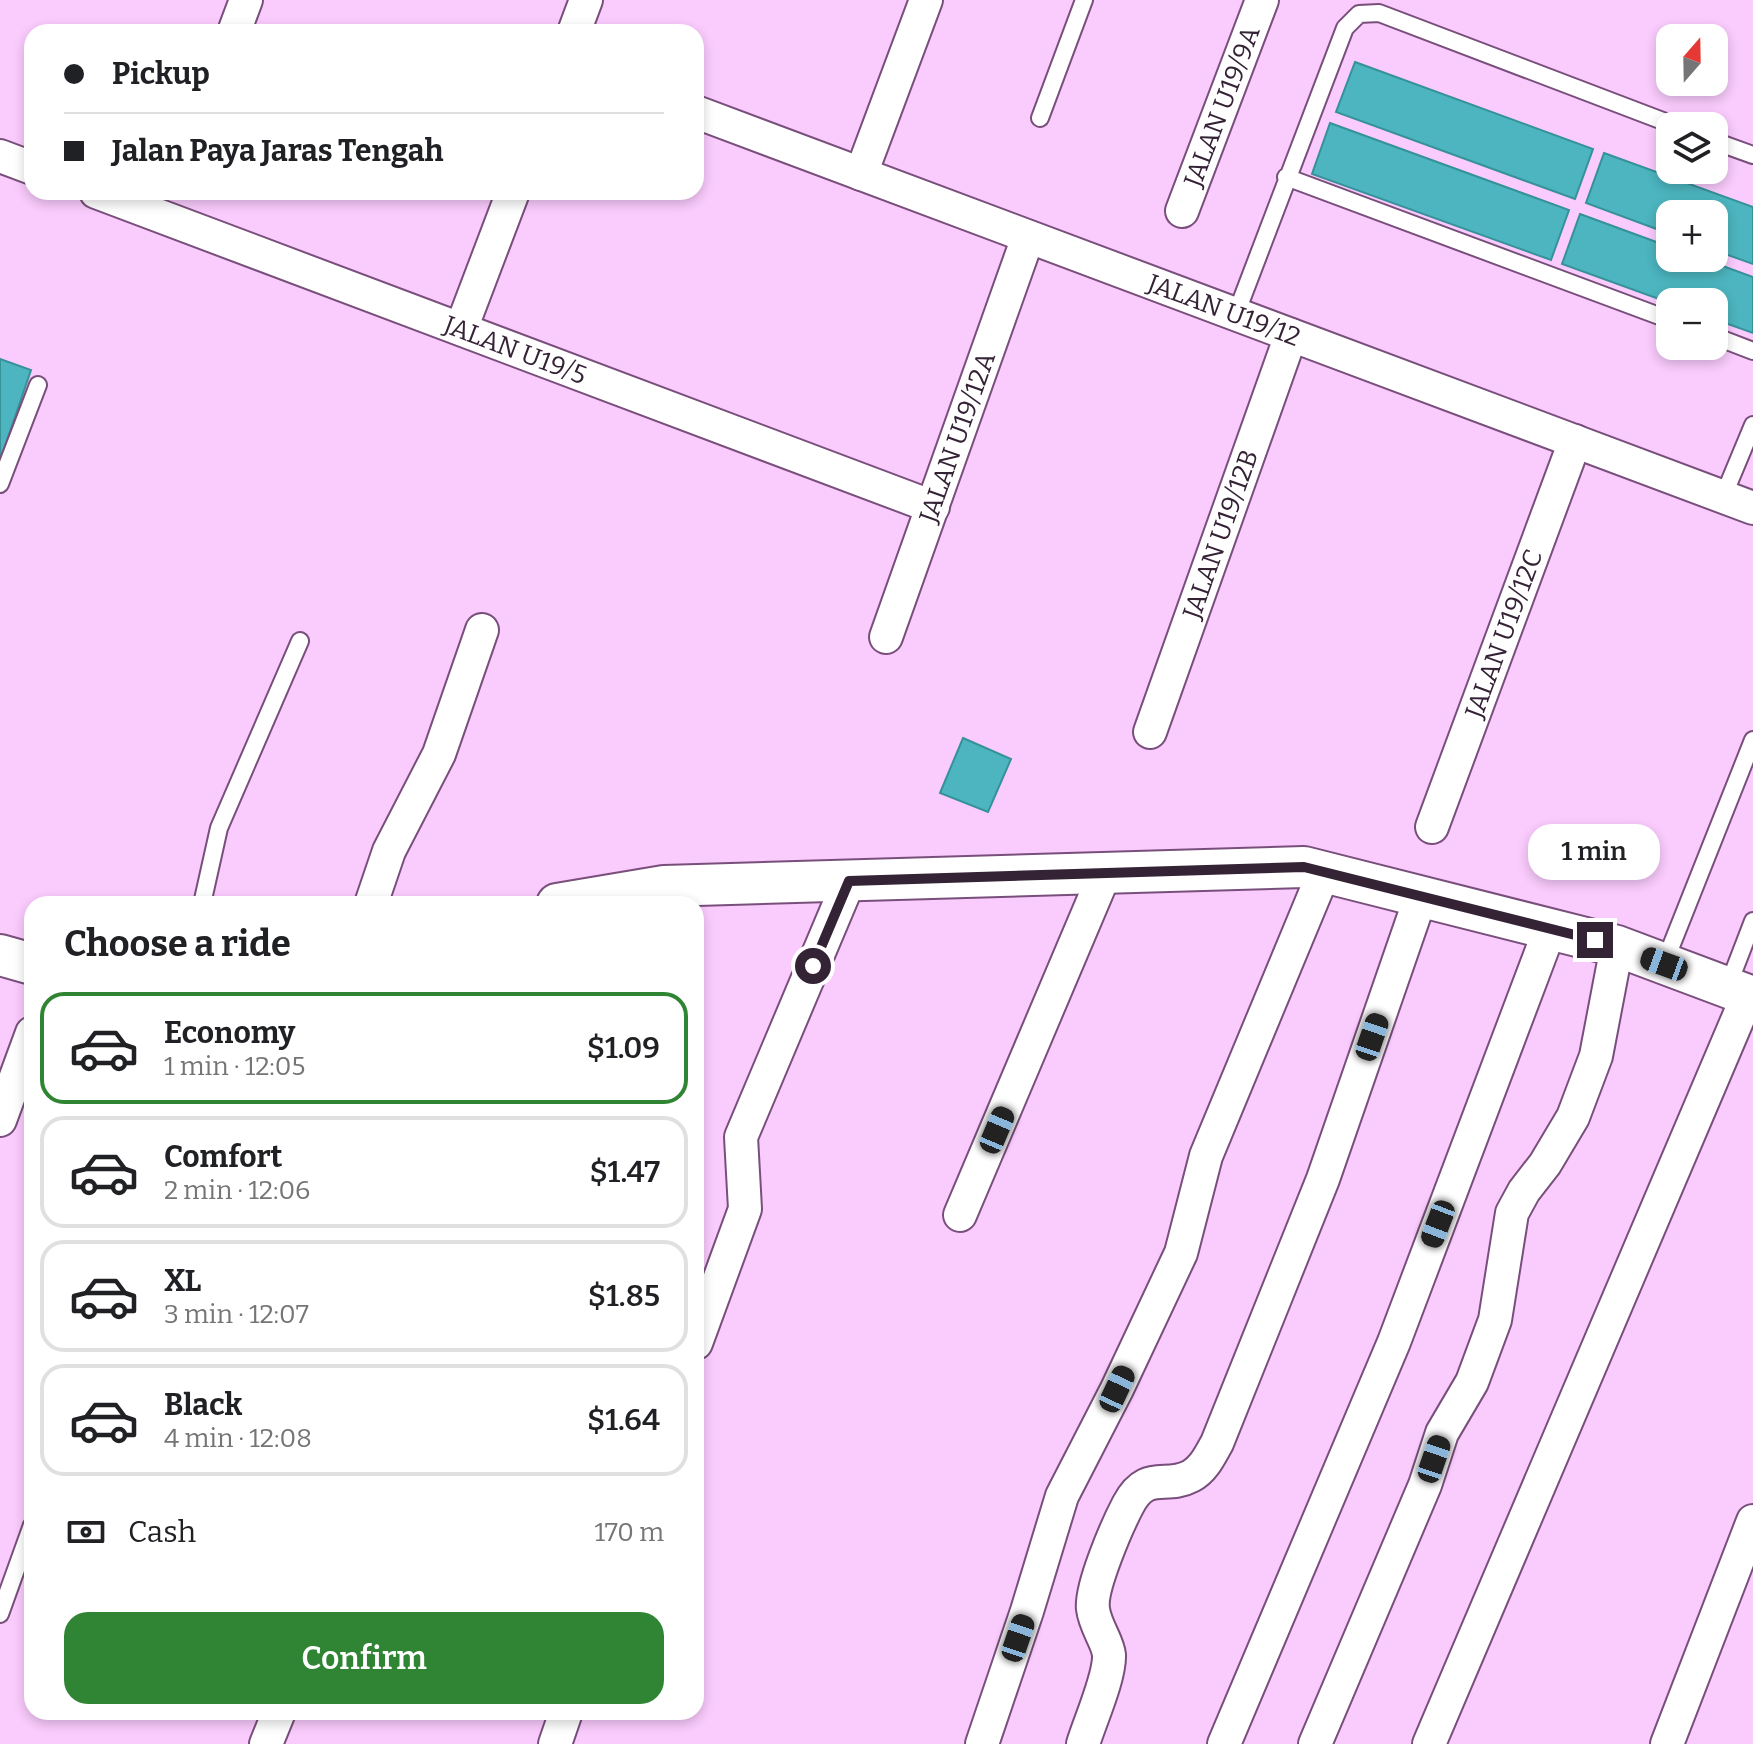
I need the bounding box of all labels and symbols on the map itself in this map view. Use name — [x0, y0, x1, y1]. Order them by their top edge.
street label: JALAN U19/9A — [1177, 21, 1266, 192]
north arrow — [1656, 24, 1728, 96]
street label: JALAN U19/12 — [1143, 267, 1305, 353]
street label: JALAN U19/5 — [439, 309, 591, 391]
street label: JALAN U19/12A — [912, 347, 1002, 528]
street label: JALAN U19/12B — [1176, 445, 1265, 624]
street label: JALAN U19/12C — [1458, 545, 1549, 723]
callout: 1 min — [1529, 824, 1661, 880]
route end — [1577, 922, 1613, 958]
car — [1637, 945, 1691, 983]
route start — [795, 948, 831, 984]
car — [1353, 1010, 1391, 1064]
car — [977, 1103, 1017, 1157]
car — [1418, 1197, 1458, 1251]
car — [1096, 1362, 1138, 1416]
car — [1415, 1432, 1453, 1486]
car — [999, 1611, 1037, 1665]

